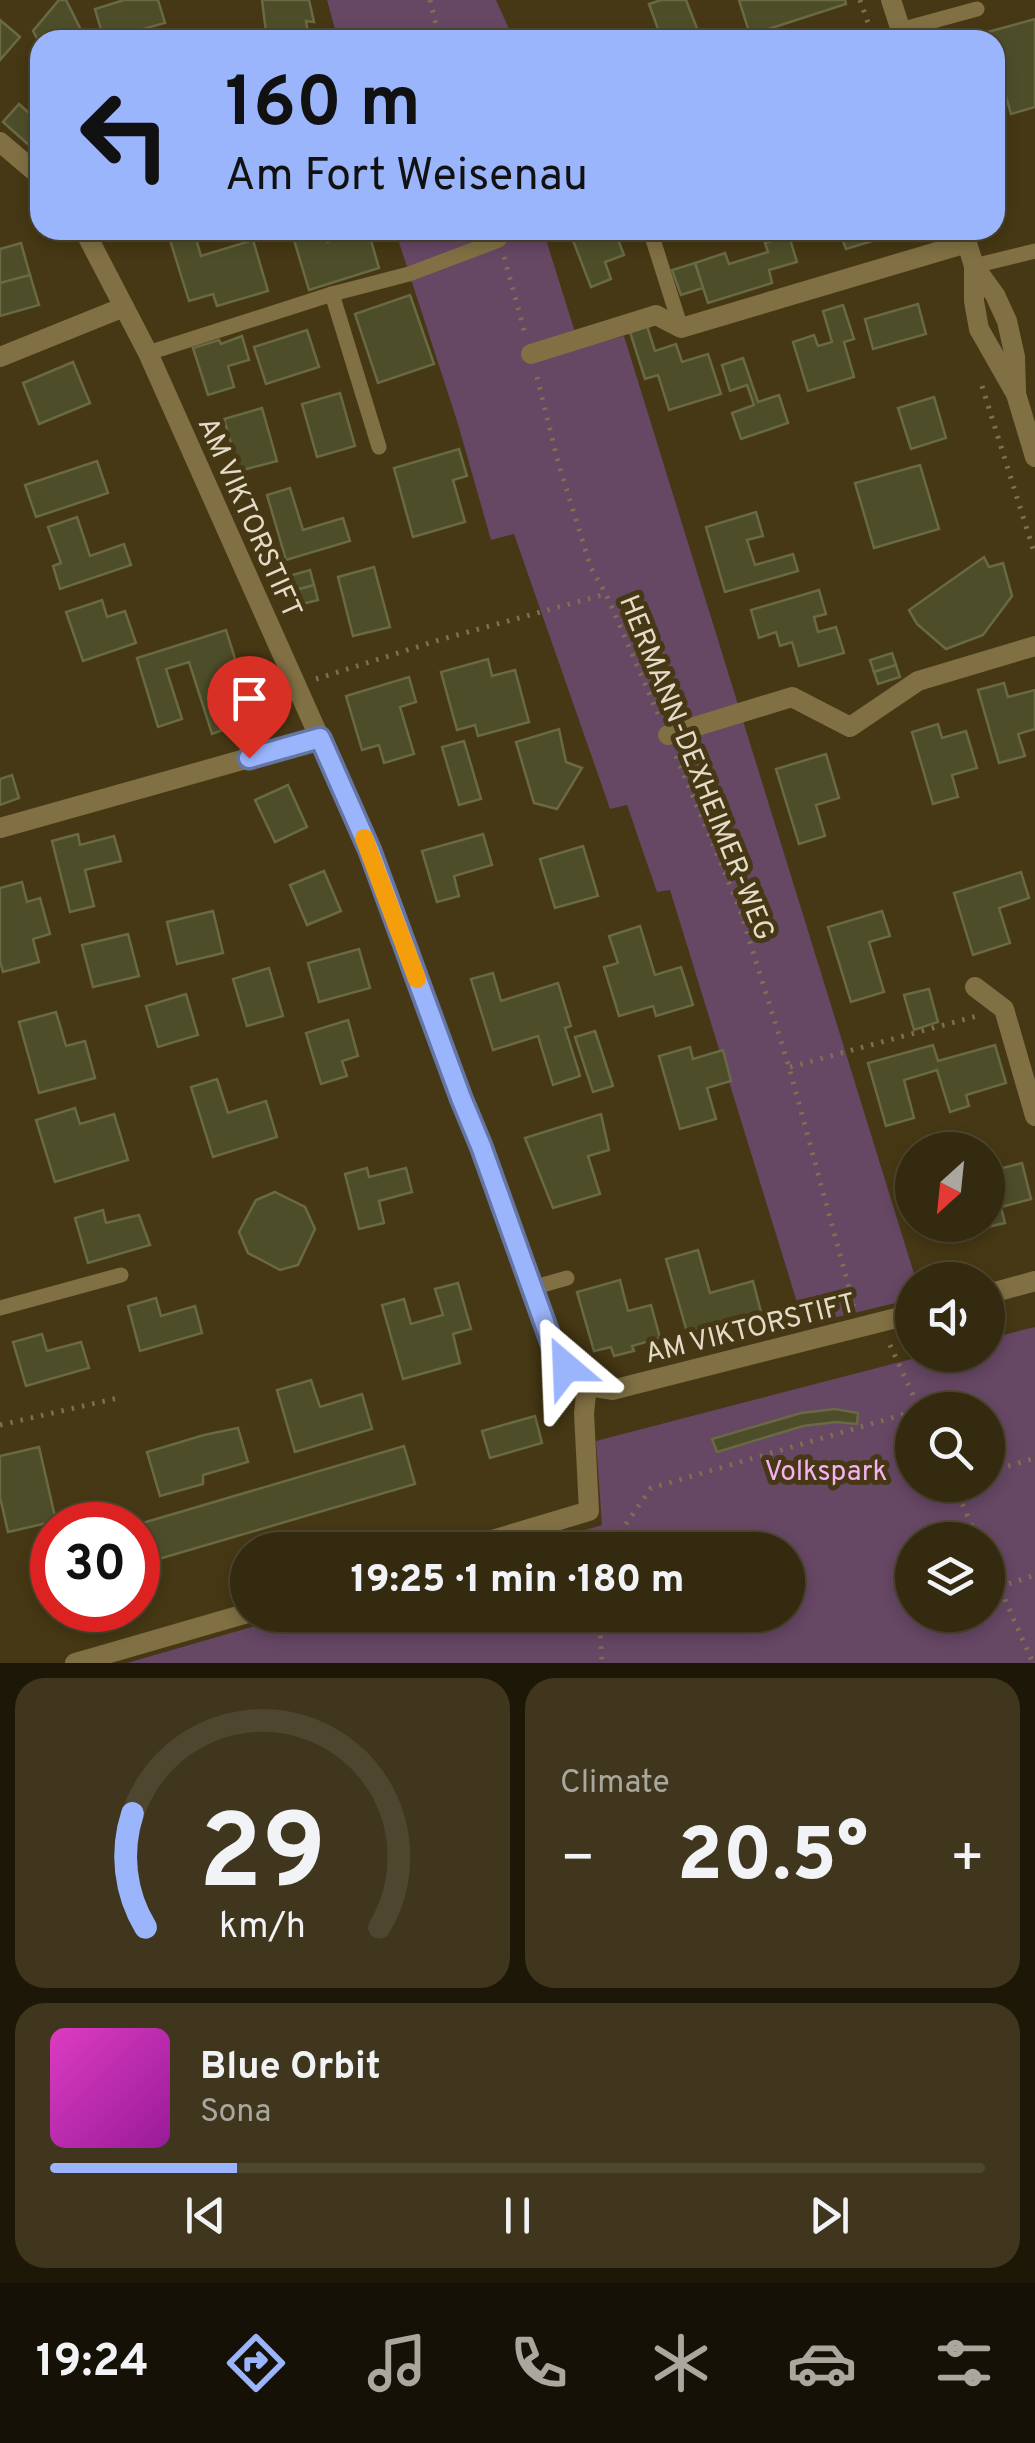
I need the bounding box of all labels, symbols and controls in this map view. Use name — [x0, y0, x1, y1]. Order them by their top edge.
text: 160 m — [225, 62, 421, 151]
icon: left — [60, 70, 190, 200]
text: Am Fort Weisenau — [225, 149, 588, 206]
street label: AM VIKTORSTIFT — [188, 412, 309, 624]
street label: HERMANN-DEXHEIMER-WEG — [609, 590, 781, 946]
pin — [207, 656, 292, 759]
icon: arrive — [222, 671, 277, 726]
north arrow — [895, 1132, 1005, 1242]
map controls — [895, 1132, 1005, 1632]
button: sound — [895, 1262, 1005, 1372]
street label: AM VIKTORSTIFT — [641, 1286, 860, 1374]
position arrow — [514, 1315, 618, 1419]
button: search — [895, 1392, 1005, 1502]
park label: Volkspark — [765, 1455, 887, 1491]
speed limit sign: 30 — [30, 1502, 160, 1632]
button: layers — [895, 1522, 1005, 1632]
text: 19:25 · 1 min · 180 m — [350, 1557, 685, 1606]
text: Climate — [560, 1764, 670, 1804]
text: 29 — [199, 1793, 326, 1925]
text: 20.5° — [677, 1812, 868, 1907]
text: − — [560, 1826, 595, 1896]
text: + — [950, 1826, 985, 1896]
text: km/h — [219, 1905, 306, 1951]
text: Blue Orbit — [200, 2044, 381, 2093]
text: Sona — [200, 2093, 271, 2133]
icon: previous — [178, 2188, 233, 2243]
icon: pause — [490, 2188, 545, 2243]
icon: next — [802, 2188, 857, 2243]
icon: directions — [221, 2328, 291, 2398]
icon: music — [362, 2328, 432, 2398]
icon: phone — [504, 2328, 574, 2398]
icon: climate — [646, 2328, 716, 2398]
icon: car — [787, 2328, 857, 2398]
icon: filters — [929, 2328, 999, 2398]
text: 19:24 — [36, 2335, 149, 2392]

